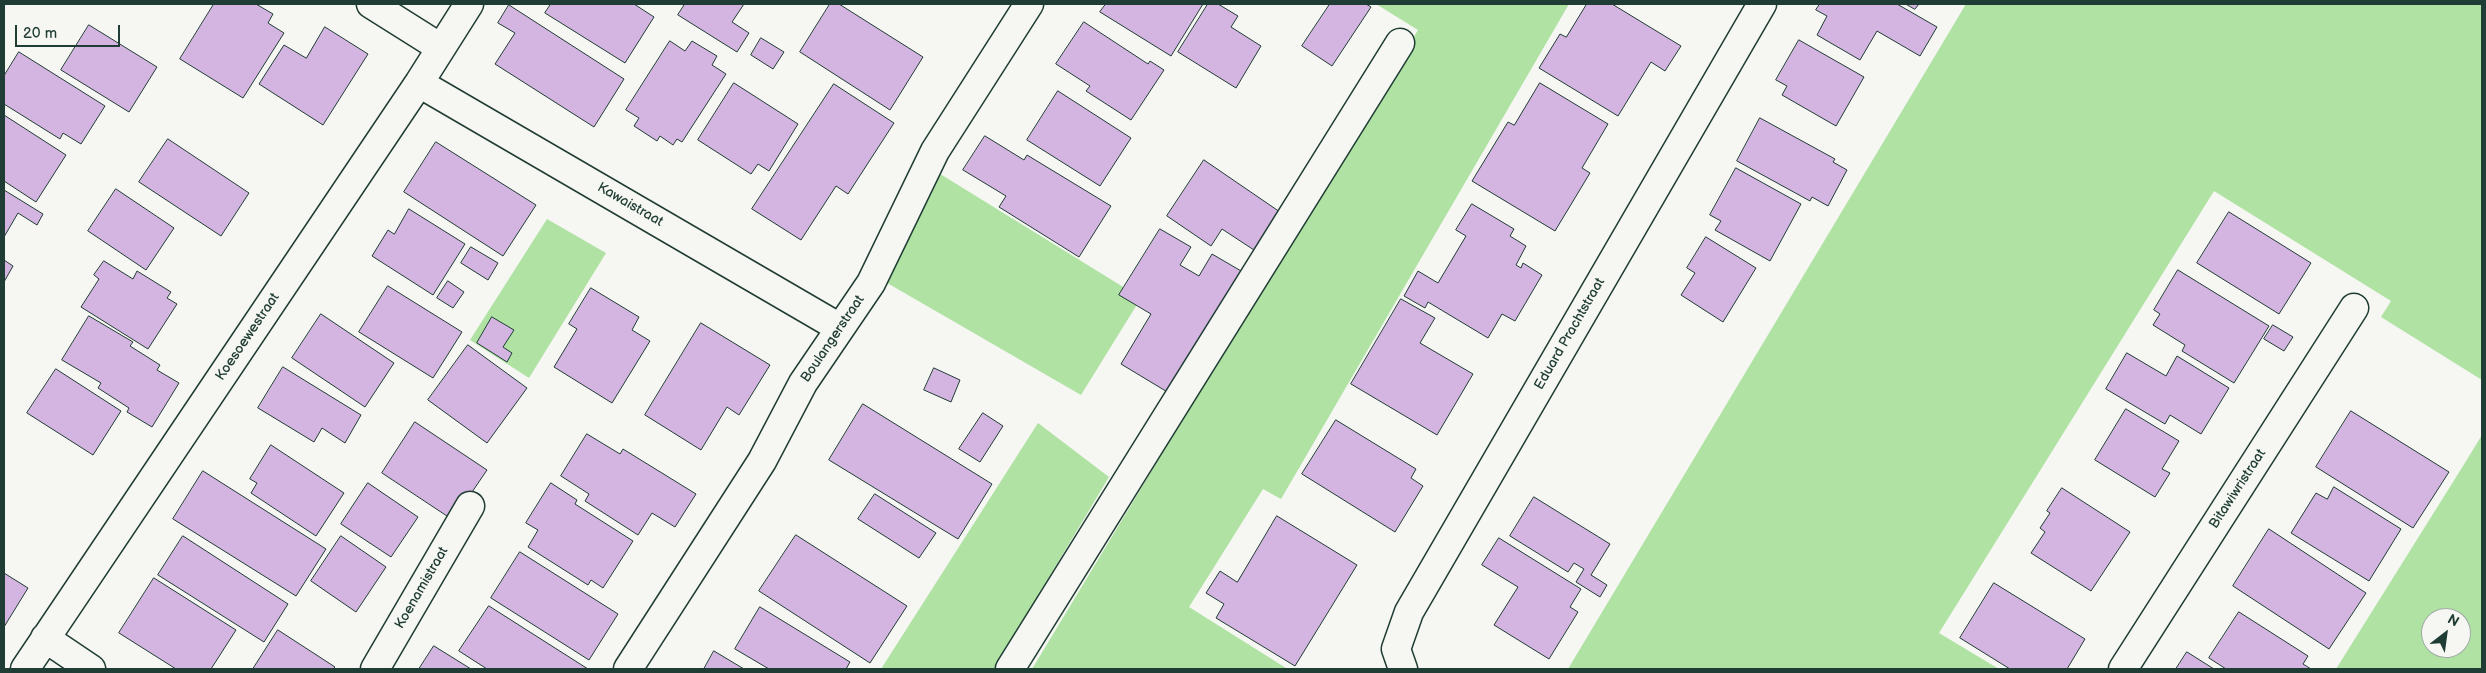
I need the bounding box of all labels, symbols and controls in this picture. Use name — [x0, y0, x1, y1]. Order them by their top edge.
scale bar — [18, 15, 122, 47]
text: 20 m — [23, 24, 57, 43]
street label: Kawaistraat — [594, 179, 666, 231]
street label: Eduard Prachtstraat — [1531, 275, 1609, 393]
street label: Koesoewestraat — [213, 290, 283, 384]
street label: Boulangerstraat — [798, 292, 868, 386]
street label: Bitawiwristraat — [2206, 446, 2270, 532]
street label: Koenamistraat — [392, 544, 452, 632]
north arrow — [2421, 608, 2471, 658]
text: N — [2444, 610, 2462, 630]

